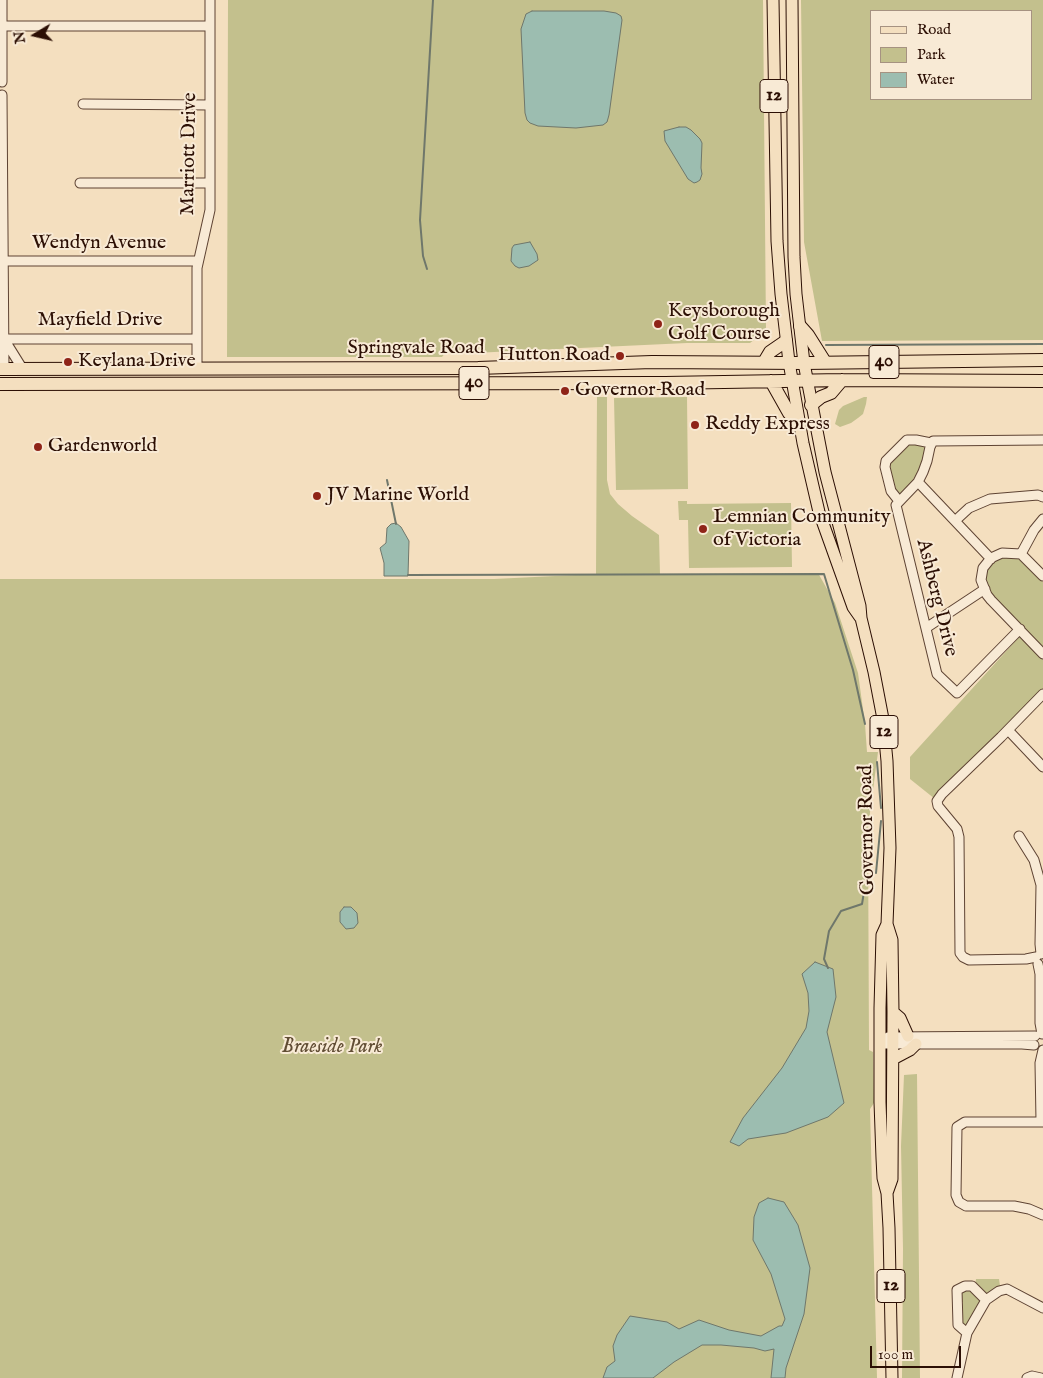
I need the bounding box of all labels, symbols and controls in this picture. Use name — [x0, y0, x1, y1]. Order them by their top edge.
north arrow — [10, 10, 60, 60]
legend — [870, 10, 1033, 100]
text: Road — [917, 20, 951, 39]
text: N — [10, 30, 30, 45]
text: Park — [917, 45, 946, 64]
text: Water — [917, 70, 954, 89]
road number: 12 — [760, 80, 788, 112]
street label: Marriott Drive — [177, 92, 203, 216]
street label: Wendyn Avenue — [32, 232, 166, 256]
place label: Keysborough Golf Course — [668, 300, 780, 347]
street label: Mayfield Drive — [38, 309, 162, 333]
marker: Keysborough Golf Course — [652, 318, 664, 330]
street label: Springvale Road — [347, 337, 485, 361]
place label: Hutton Road — [498, 344, 610, 368]
road number: 40 — [869, 346, 899, 378]
place label: Keylana Drive — [78, 350, 196, 374]
marker: Hutton Road — [614, 350, 626, 362]
marker: Keylana Drive — [62, 356, 74, 368]
road number: 40 — [459, 366, 489, 399]
place label: Governor Road — [575, 379, 705, 403]
marker: Governor Road — [559, 385, 571, 397]
place label: Reddy Express — [705, 413, 830, 437]
marker: Reddy Express — [689, 419, 701, 431]
place label: Gardenworld — [48, 435, 157, 459]
marker: Gardenworld — [32, 441, 44, 453]
place label: JV Marine World — [327, 484, 469, 508]
marker: JV Marine World — [311, 490, 323, 502]
place label: Lemnian Community of Victoria — [713, 506, 891, 553]
marker: Lemnian Community of Victoria — [697, 523, 709, 535]
street label: Ashberg Drive — [910, 537, 962, 659]
road number: 12 — [870, 716, 898, 749]
street label: Governor Road — [855, 765, 881, 895]
park label: Braeside Park — [282, 1036, 382, 1060]
road number: 12 — [877, 1270, 905, 1302]
scale bar — [873, 1336, 964, 1368]
text: 100 m — [878, 1345, 913, 1364]

